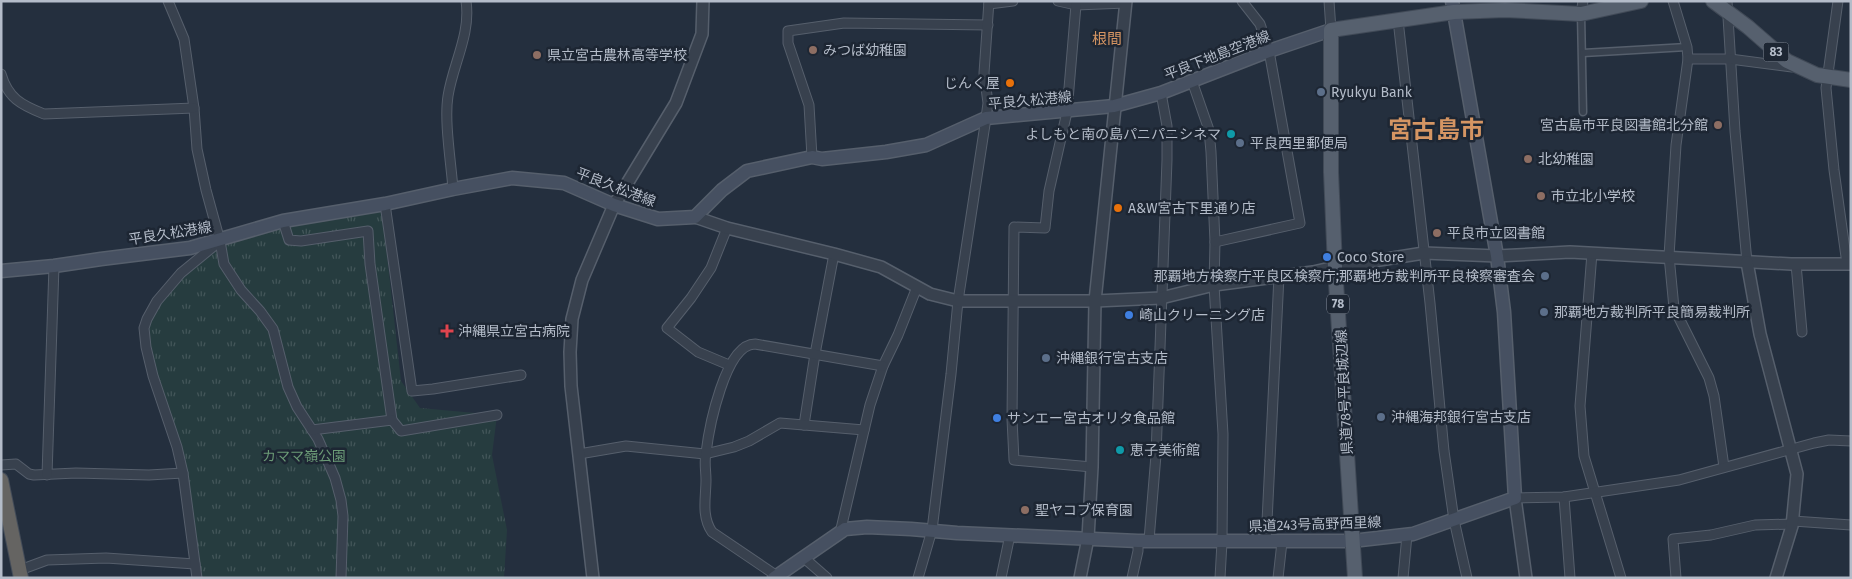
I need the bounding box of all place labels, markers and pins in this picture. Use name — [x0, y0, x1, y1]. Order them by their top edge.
place label: みつば幼稚園 — [823, 42, 907, 59]
marker: みつば幼稚園 — [807, 44, 819, 56]
place label: 県立宮古農林高等学校 — [547, 47, 687, 64]
marker: 県立宮古農林高等学校 — [531, 49, 543, 61]
place label: じんく屋 — [944, 75, 1000, 92]
marker: じんく屋 — [1004, 77, 1016, 89]
place label: Ryukyu Bank — [1331, 84, 1413, 101]
marker: Ryukyu Bank — [1315, 86, 1327, 98]
place label: 宮古島市平良図書館北分館 — [1540, 117, 1708, 134]
marker: 宮古島市平良図書館北分館 — [1712, 119, 1724, 131]
place label: よしもと南の島パニパニシネマ — [1025, 126, 1221, 143]
marker: よしもと南の島パニパニシネマ — [1225, 128, 1237, 140]
place label: 平良西里郵便局 — [1250, 135, 1348, 152]
marker: 平良西里郵便局 — [1234, 137, 1246, 149]
place label: 北幼稚園 — [1538, 151, 1594, 168]
marker: 北幼稚園 — [1522, 153, 1534, 165]
place label: 市立北小学校 — [1551, 188, 1635, 205]
marker: 市立北小学校 — [1535, 190, 1547, 202]
place label: A&W宮古下里通り店 — [1128, 200, 1256, 217]
marker: A&W宮古下里通り店 — [1112, 202, 1124, 214]
place label: 平良市立図書館 — [1447, 225, 1545, 242]
marker: 平良市立図書館 — [1431, 227, 1443, 239]
place label: Coco Store — [1337, 249, 1404, 266]
marker: Coco Store — [1321, 251, 1333, 263]
place label: 那覇地方検察庁平良区検察庁;那覇地方裁判所平良検察審査会 — [1154, 268, 1535, 285]
marker: 那覇地方検察庁平良区検察庁;那覇地方裁判所平良検察審査会 — [1539, 270, 1551, 282]
place label: 那覇地方裁判所平良簡易裁判所 — [1554, 304, 1750, 321]
marker: 那覇地方裁判所平良簡易裁判所 — [1538, 306, 1550, 318]
place label: 崎山クリーニング店 — [1139, 307, 1265, 324]
marker: 崎山クリーニング店 — [1123, 309, 1135, 321]
place label: 沖縄県立宮古病院 — [458, 323, 570, 340]
marker: 沖縄県立宮古病院 — [440, 324, 454, 338]
place label: 沖縄銀行宮古支店 — [1056, 350, 1168, 367]
marker: 沖縄銀行宮古支店 — [1040, 352, 1052, 364]
place label: 沖縄海邦銀行宮古支店 — [1391, 409, 1531, 426]
place label: サンエー宮古オリタ食品館 — [1007, 410, 1175, 427]
marker: 沖縄海邦銀行宮古支店 — [1375, 411, 1387, 423]
marker: サンエー宮古オリタ食品館 — [991, 412, 1003, 424]
place label: 恵子美術館 — [1130, 442, 1200, 459]
marker: 恵子美術館 — [1114, 444, 1126, 456]
place label: 聖ヤコブ保育園 — [1035, 502, 1133, 519]
marker: 聖ヤコブ保育園 — [1019, 504, 1031, 516]

